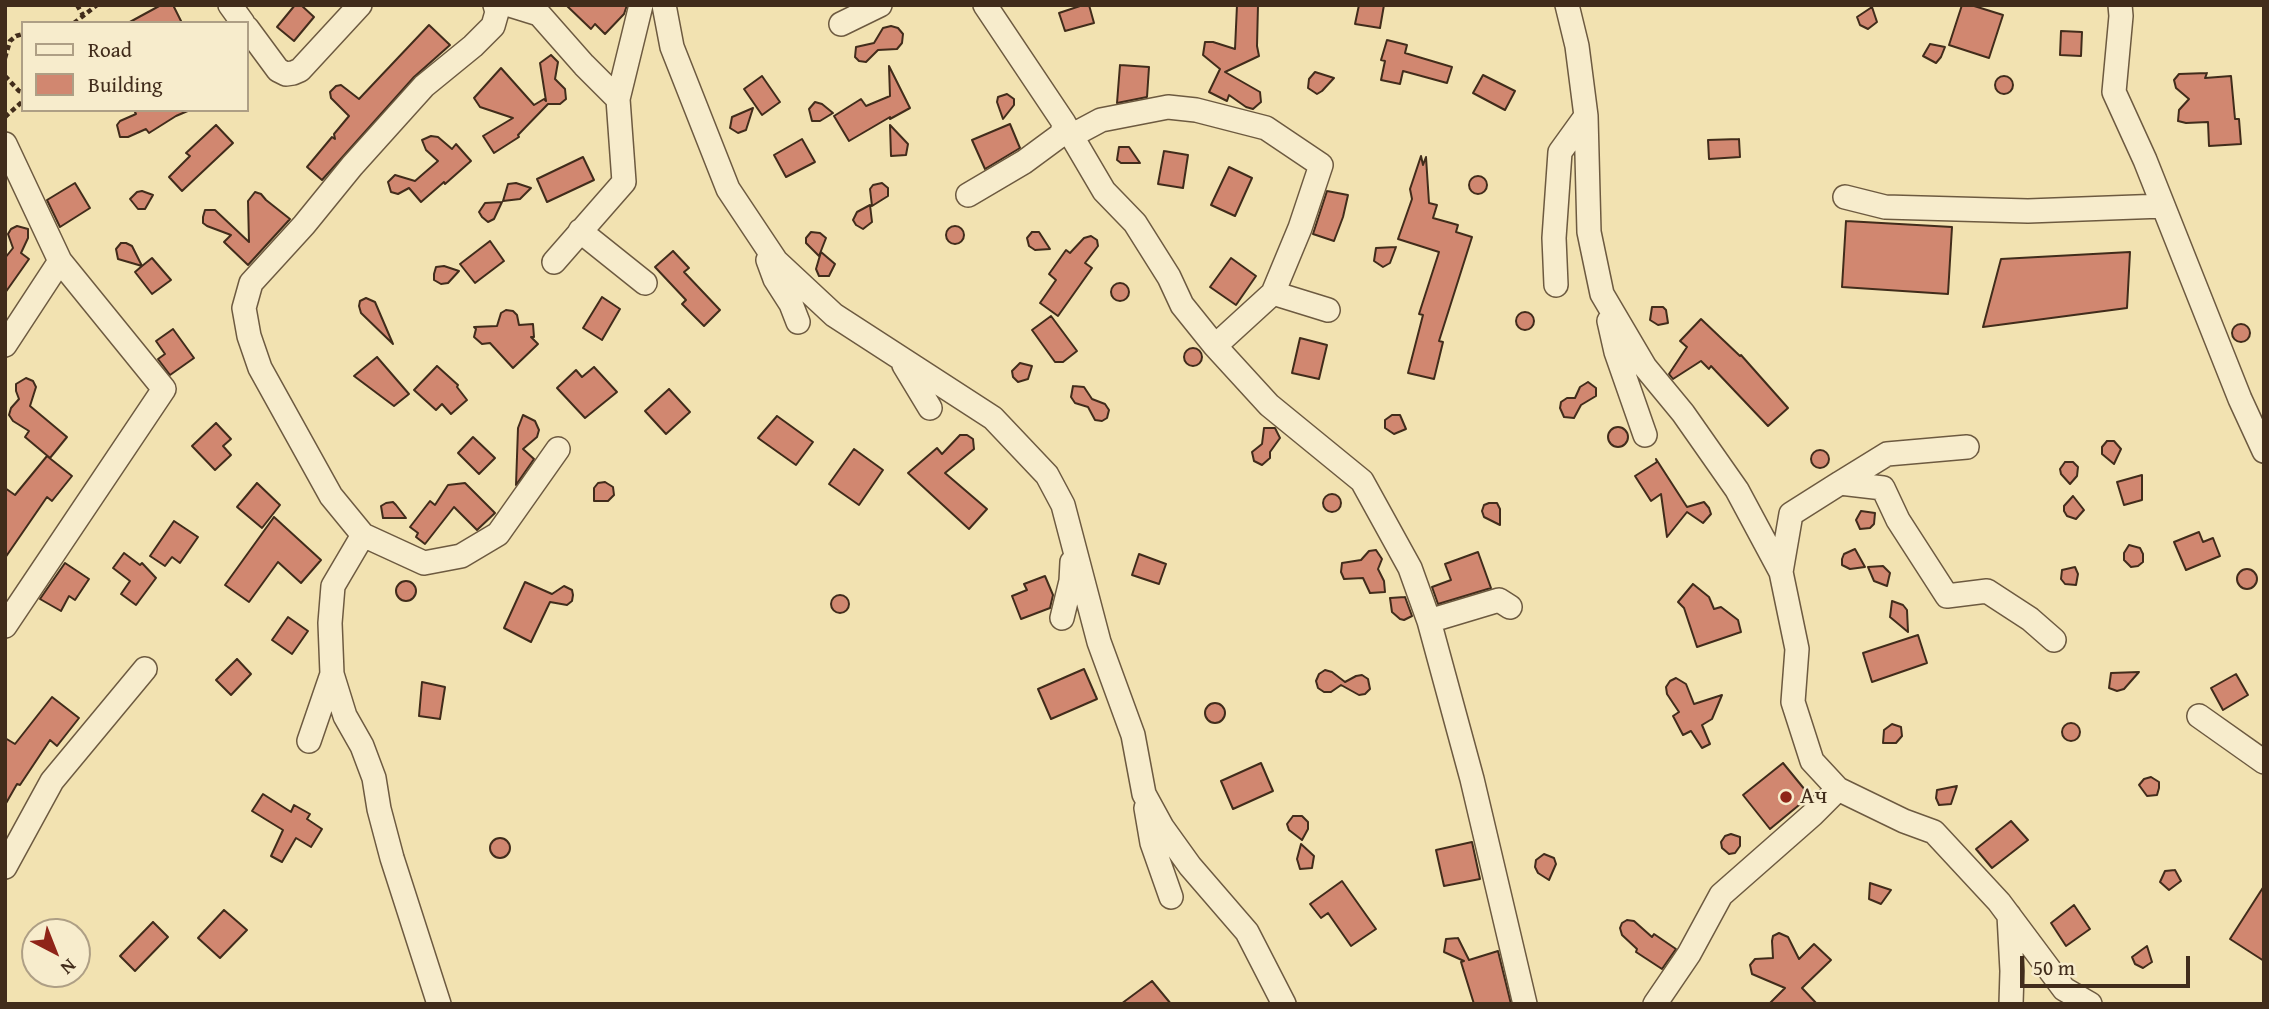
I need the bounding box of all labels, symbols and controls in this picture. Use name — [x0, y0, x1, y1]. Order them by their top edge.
legend — [21, 21, 248, 112]
text: Road — [88, 34, 132, 65]
text: Building — [88, 69, 162, 100]
place label: Ач — [1800, 783, 1827, 811]
marker: Ач — [1778, 789, 1794, 805]
north arrow — [21, 918, 91, 988]
scale bar — [2024, 942, 2194, 986]
text: N — [55, 952, 83, 982]
text: 50 m — [2033, 952, 2075, 983]

